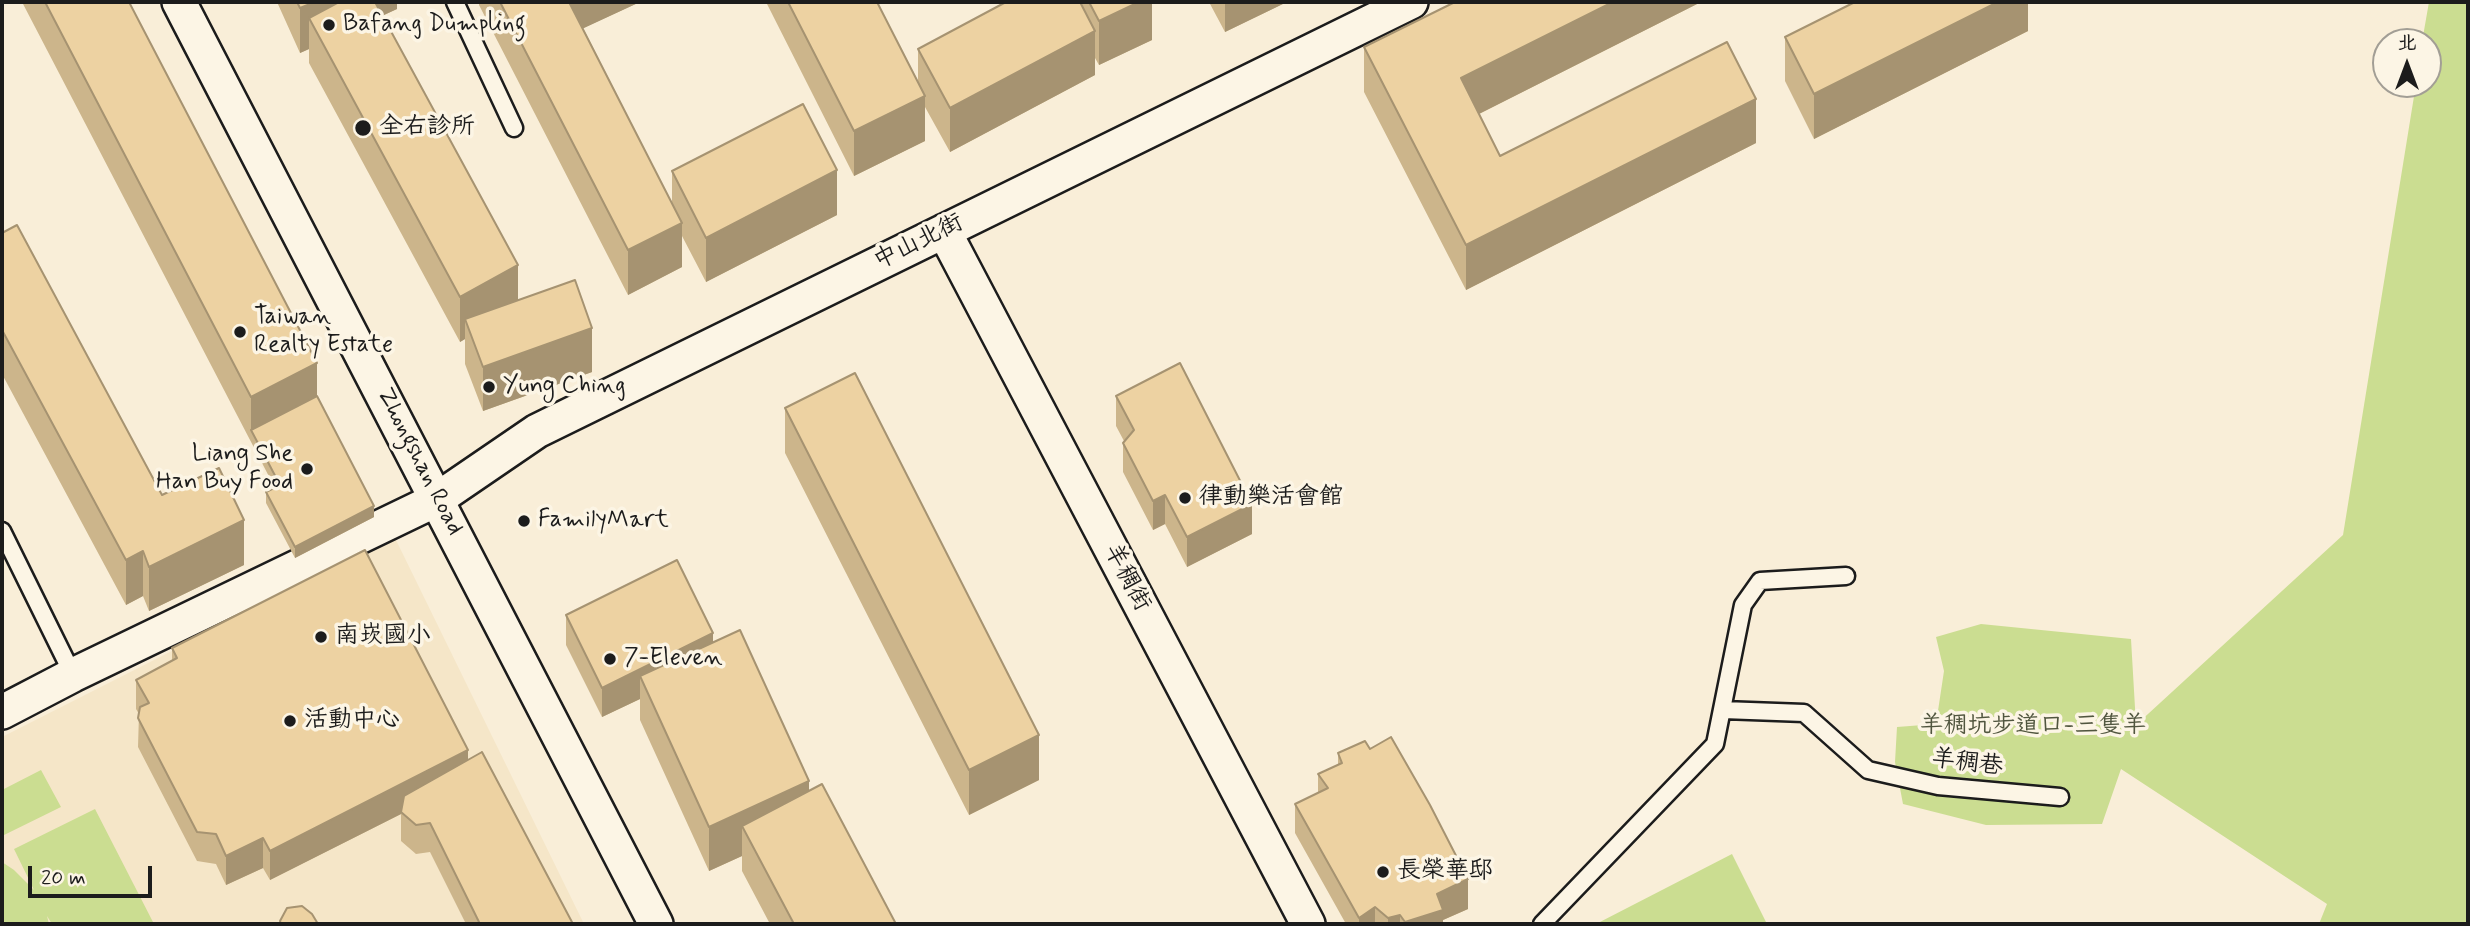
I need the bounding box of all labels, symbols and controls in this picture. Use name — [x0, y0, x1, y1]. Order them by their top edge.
place label: Bafang Dumpling — [343, 11, 526, 39]
marker: Bafang Dumpling — [321, 17, 337, 33]
north arrow — [2372, 28, 2442, 98]
text: 北 — [2397, 31, 2417, 56]
place label: 全右診所 — [379, 114, 475, 142]
marker: 全右診所 — [353, 118, 373, 138]
street label: 中山北街 — [870, 209, 968, 277]
place label: Taiwan Realty Estate — [254, 304, 393, 360]
marker: Taiwan Realty Estate — [232, 324, 248, 340]
place label: Yung Ching — [503, 373, 626, 401]
marker: Yung Ching — [481, 379, 497, 395]
street label: Zhongshan Road — [370, 384, 468, 540]
place label: Liang She Han Buy Food — [156, 441, 293, 497]
marker: Liang She Han Buy Food — [299, 461, 315, 477]
place label: 律動樂活會館 — [1199, 484, 1343, 512]
marker: 律動樂活會館 — [1177, 490, 1193, 506]
place label: FamilyMart — [538, 507, 669, 535]
marker: FamilyMart — [516, 513, 532, 529]
street label: 羊稠街 — [1096, 539, 1156, 617]
place label: 南崁國小 — [335, 623, 431, 651]
marker: 南崁國小 — [313, 629, 329, 645]
place label: 7-Eleven — [624, 645, 723, 673]
marker: 7-Eleven — [602, 651, 618, 667]
place label: 活動中心 — [304, 707, 400, 735]
marker: 活動中心 — [282, 713, 298, 729]
park label: 羊稠坑步道口-三隻羊 — [1920, 713, 2146, 741]
street label: 羊稠巷 — [1930, 745, 2004, 783]
scale bar — [32, 852, 156, 896]
place label: 長榮華邸 — [1397, 858, 1493, 886]
text: 20 m — [41, 864, 86, 892]
marker: 長榮華邸 — [1375, 864, 1391, 880]

